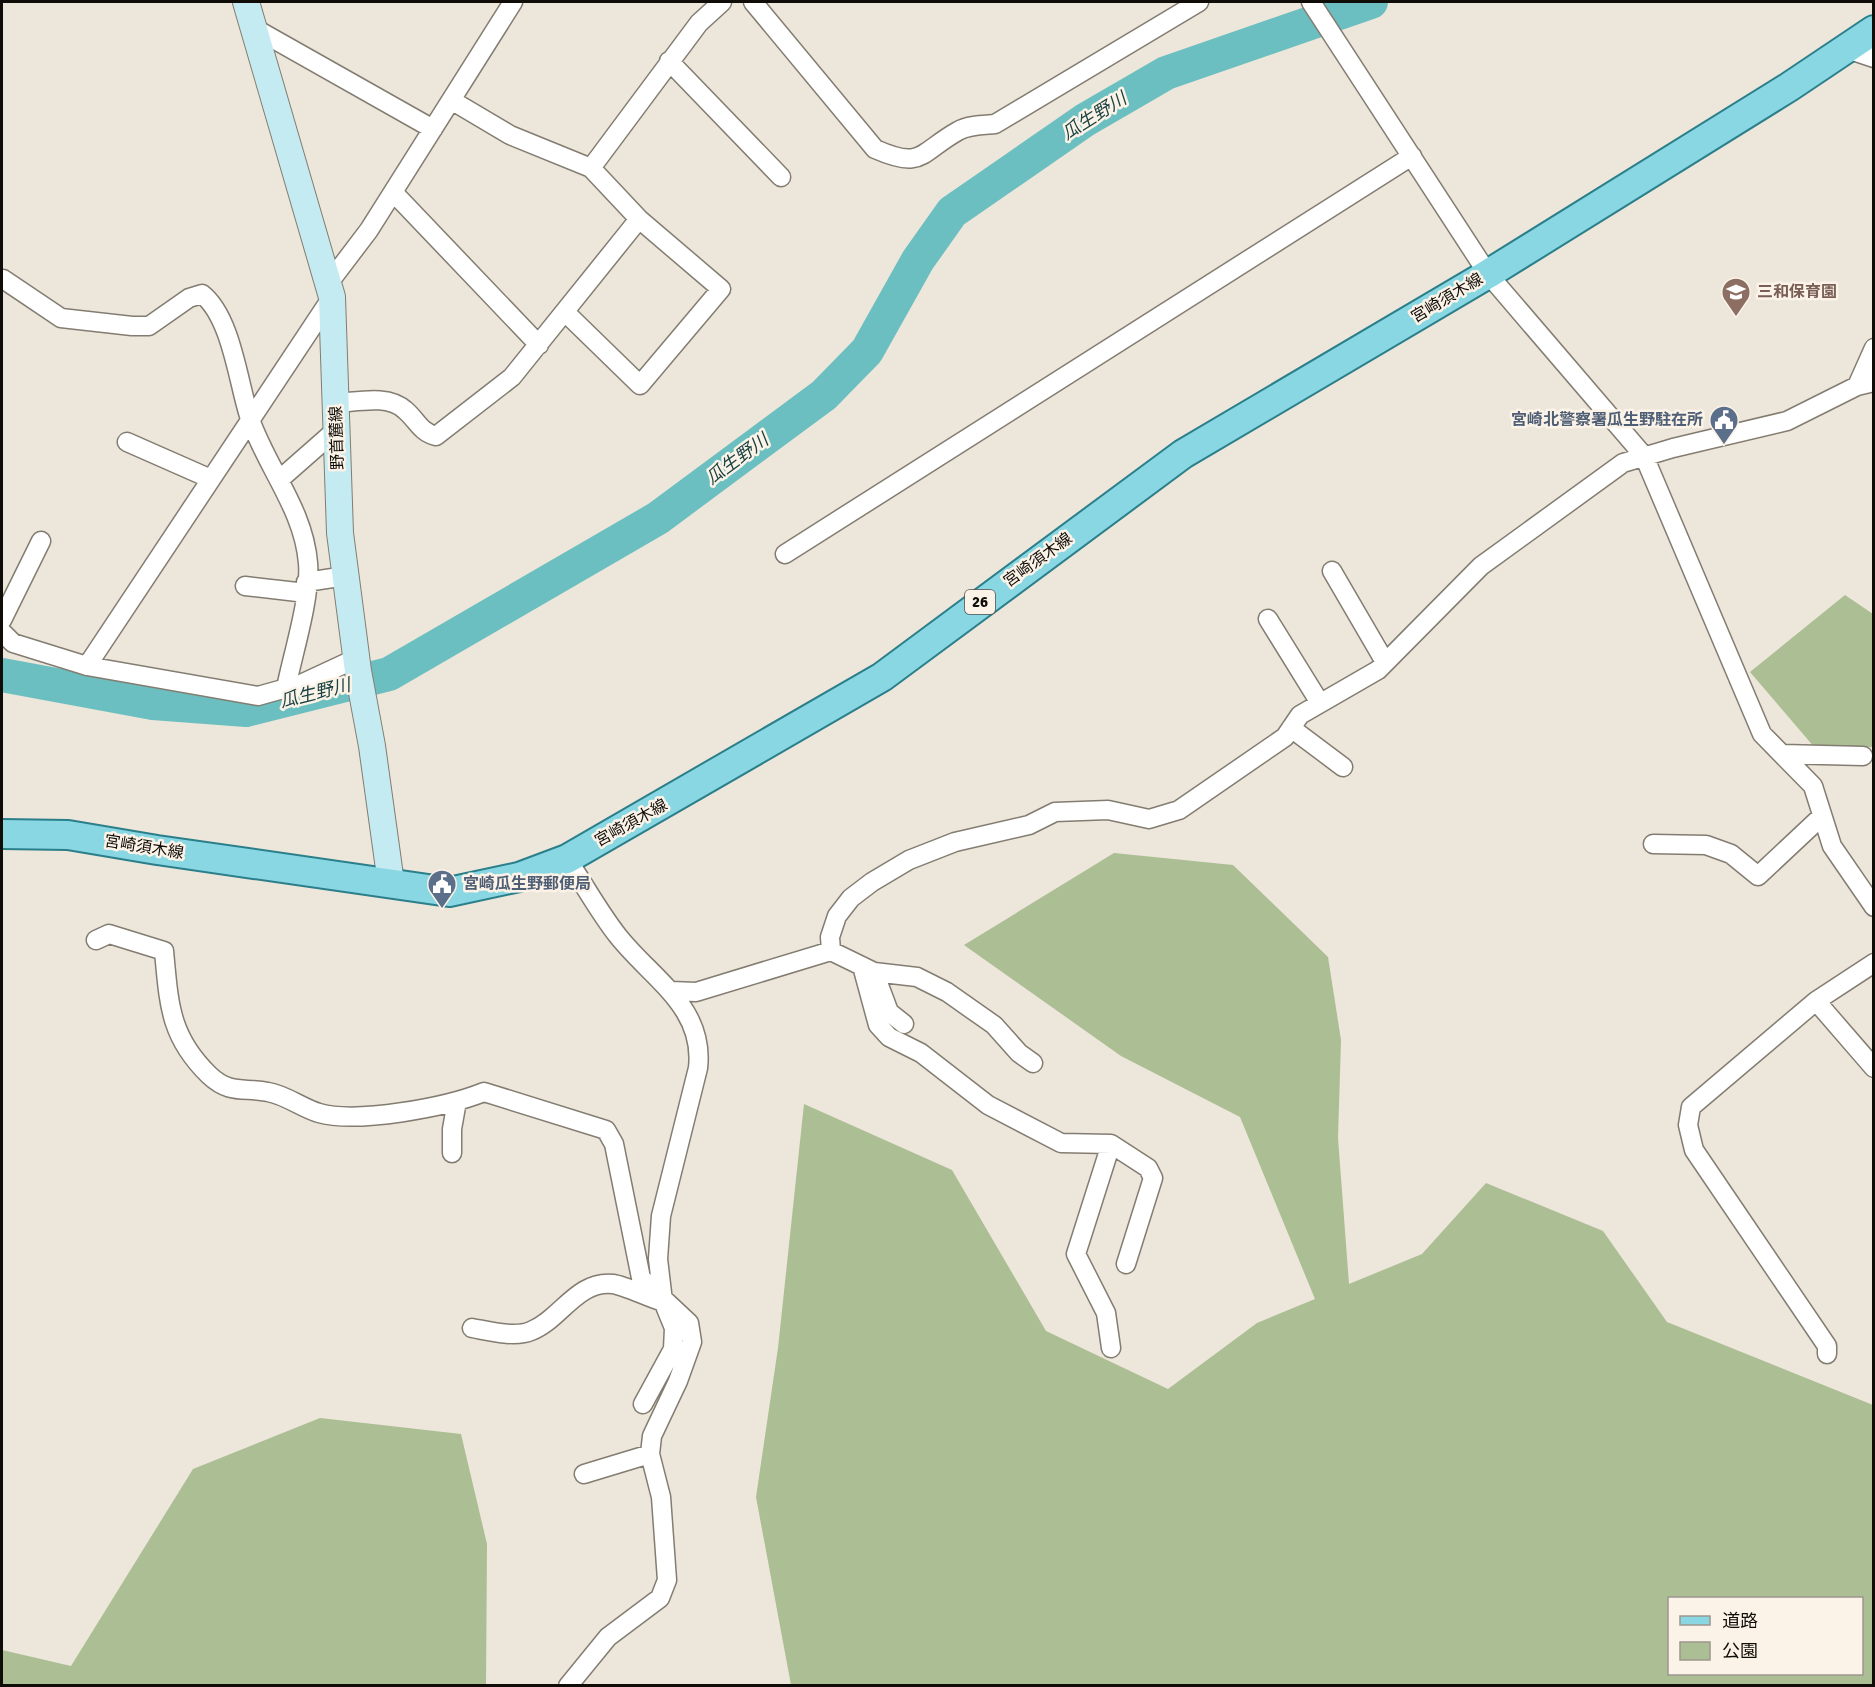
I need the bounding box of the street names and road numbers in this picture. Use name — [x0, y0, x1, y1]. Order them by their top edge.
street label: 宮崎須木線 — [1408, 269, 1486, 327]
street label: 野首麓線 — [326, 406, 348, 470]
street label: 宮崎須木線 — [1000, 528, 1076, 592]
road number: 26 — [965, 590, 995, 614]
street label: 宮崎須木線 — [591, 795, 671, 851]
street label: 宮崎須木線 — [103, 831, 185, 863]

